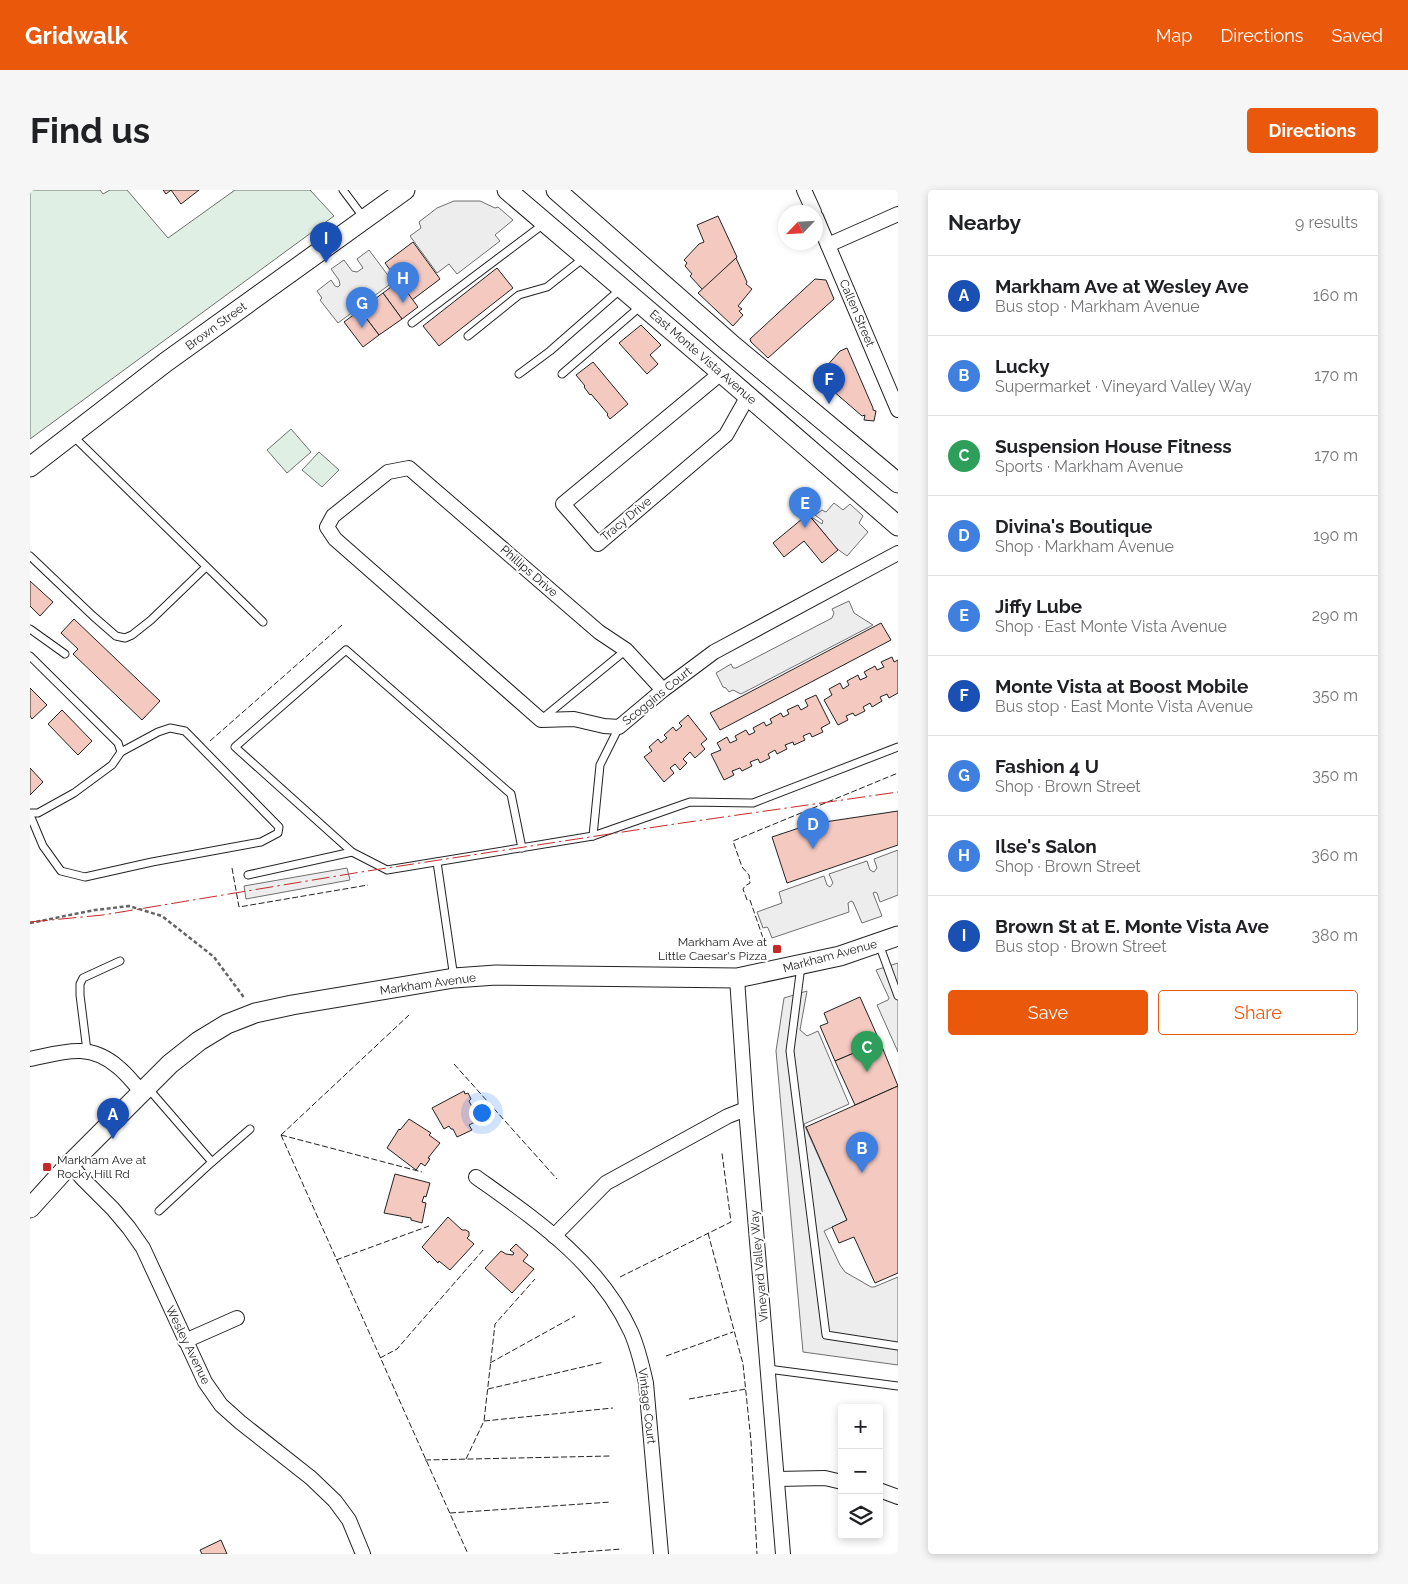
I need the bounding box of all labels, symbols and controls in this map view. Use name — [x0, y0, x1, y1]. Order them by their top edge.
text: Gridwalk — [25, 21, 128, 50]
text: Map — [1156, 25, 1192, 46]
text: Directions — [1220, 25, 1304, 46]
text: Saved — [1332, 25, 1383, 46]
button: Directions — [1247, 108, 1378, 153]
text: Find us — [30, 110, 150, 151]
north arrow — [778, 205, 823, 250]
text: Nearby — [948, 210, 1021, 235]
text: 9 results — [1295, 213, 1358, 232]
pin: I — [310, 222, 342, 263]
pin: H — [387, 262, 419, 303]
text: Markham Ave at Wesley Ave — [995, 275, 1249, 297]
street label: Callen Street — [837, 277, 877, 349]
text: A — [959, 286, 969, 305]
text: 160 m — [1313, 286, 1358, 305]
pin: G — [346, 287, 378, 328]
text: Bus stop · Markham Avenue — [995, 297, 1200, 316]
street label: Brown Street — [183, 299, 249, 353]
street label: East Monte Vista Avenue — [647, 307, 759, 407]
text: Lucky — [995, 355, 1050, 377]
pin: F — [813, 363, 845, 404]
text: B — [959, 366, 969, 385]
text: 170 m — [1314, 366, 1358, 385]
text: Supermarket · Vineyard Valley Way — [995, 377, 1252, 396]
text: Suspension House Fitness — [995, 435, 1232, 457]
text: C — [959, 446, 969, 465]
text: 170 m — [1314, 446, 1358, 465]
text: Sports · Markham Avenue — [995, 457, 1183, 476]
pin: E — [789, 487, 821, 528]
street label: Tracy Drive — [598, 494, 654, 544]
text: Divina's Boutique — [995, 515, 1152, 537]
text: D — [958, 526, 970, 545]
text: 190 m — [1313, 526, 1358, 545]
text: Shop · Markham Avenue — [995, 537, 1174, 556]
street label: Phillips Drive — [498, 542, 560, 600]
text: Jiffy Lube — [995, 595, 1082, 617]
text: E — [959, 606, 969, 625]
text: 290 m — [1312, 606, 1358, 625]
text: Shop · East Monte Vista Avenue — [995, 617, 1227, 636]
street label: Scoggins Court — [620, 664, 694, 728]
text: Monte Vista at Boost Mobile — [995, 675, 1248, 697]
text: F — [959, 686, 969, 705]
text: 350 m — [1312, 686, 1358, 705]
text: Bus stop · East Monte Vista Avenue — [995, 697, 1253, 716]
text: Fashion 4 U — [995, 755, 1099, 777]
text: G — [958, 766, 970, 785]
text: 350 m — [1312, 766, 1358, 785]
text: Shop · Brown Street — [995, 777, 1141, 796]
pin: D — [797, 808, 829, 849]
text: Ilse's Salon — [995, 835, 1097, 857]
text: H — [958, 846, 970, 865]
text: 360 m — [1311, 846, 1358, 865]
text: Shop · Brown Street — [995, 857, 1141, 876]
text: Brown St at E. Monte Vista Ave — [995, 915, 1269, 937]
text: I — [962, 926, 966, 945]
text: 380 m — [1311, 926, 1358, 945]
place label: Markham Ave at Little Caesar's Pizza — [658, 935, 767, 963]
street label: Markham Avenue — [781, 937, 879, 975]
text: Bus stop · Brown Street — [995, 937, 1167, 956]
marker: Markham Ave at Little Caesar's Pizza — [771, 943, 783, 955]
street label: Markham Avenue — [379, 970, 477, 998]
button: Save — [948, 990, 1148, 1035]
button: Share — [1158, 990, 1358, 1035]
pin: C — [851, 1031, 883, 1072]
pin: A — [97, 1098, 129, 1139]
your location — [469, 1100, 495, 1126]
pin: B — [846, 1132, 878, 1173]
place label: Markham Ave at Rocky Hill Rd — [57, 1153, 146, 1181]
marker: Markham Ave at Rocky Hill Rd — [41, 1161, 53, 1173]
street label: Vineyard Valley Way — [747, 1209, 771, 1323]
street label: Wesley Avenue — [163, 1303, 213, 1387]
street label: Vintage Court — [635, 1367, 659, 1445]
map controls — [838, 1404, 883, 1539]
button: + — [838, 1404, 883, 1449]
button: − — [838, 1449, 883, 1494]
button: layers — [838, 1494, 883, 1539]

